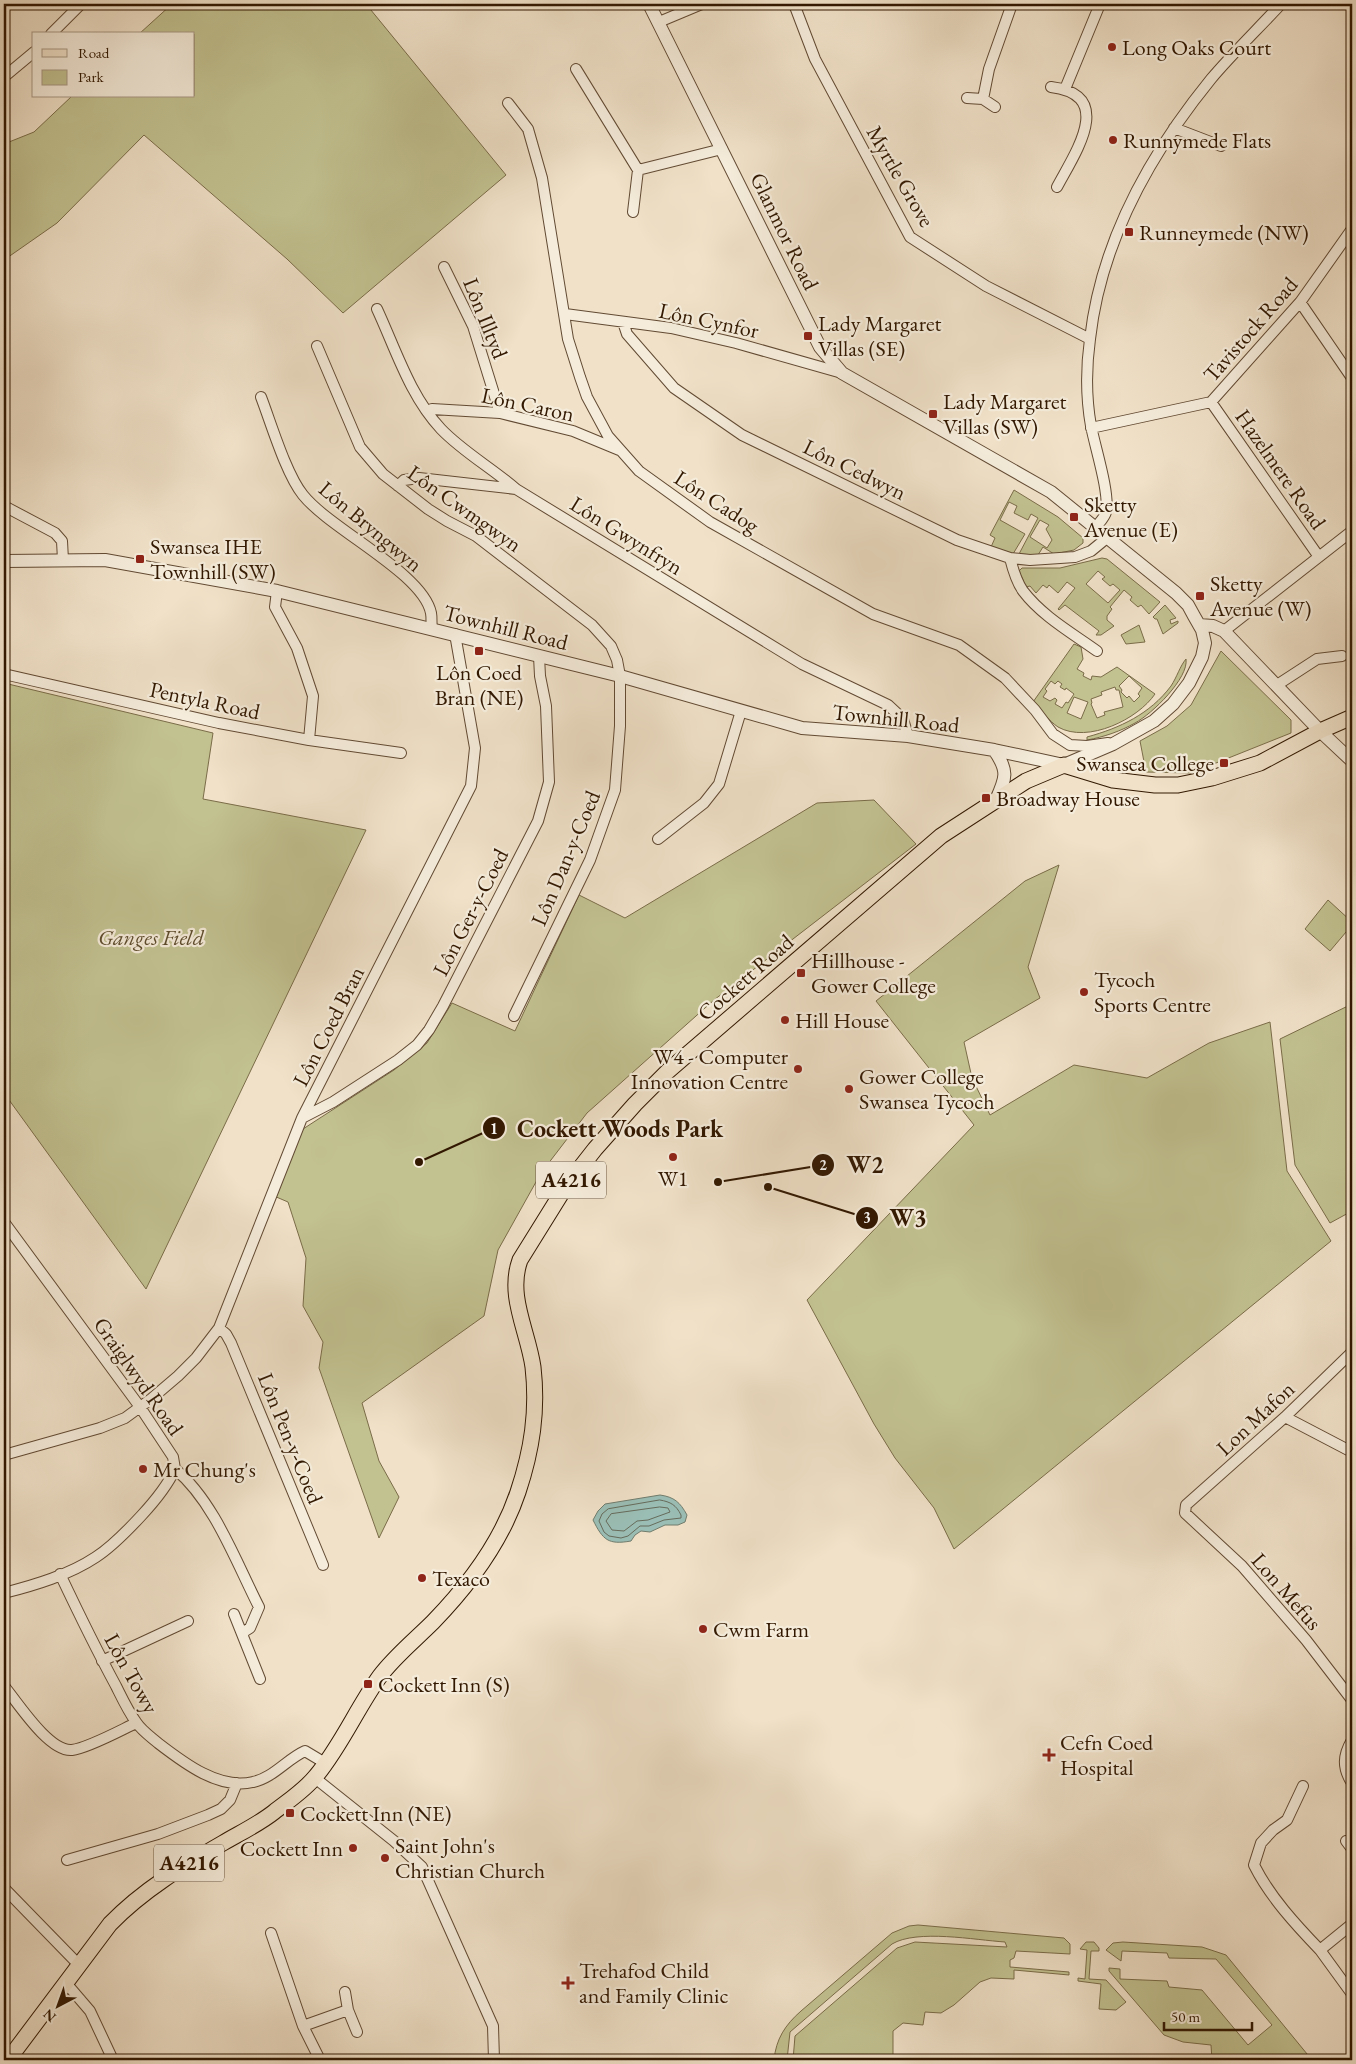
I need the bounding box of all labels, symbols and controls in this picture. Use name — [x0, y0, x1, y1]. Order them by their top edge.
legend — [32, 32, 195, 98]
place label: Long Oaks Court — [1122, 33, 1271, 62]
marker: Long Oaks Court — [1106, 41, 1118, 53]
text: Road — [78, 43, 110, 62]
text: Park — [78, 67, 105, 86]
street label: Myrtle Grove — [860, 120, 942, 233]
place label: Runnymede Flats — [1123, 126, 1271, 155]
marker: Runnymede Flats — [1107, 134, 1119, 146]
street label: Glanmor Road — [744, 168, 826, 296]
place label: Runneymede (NW) — [1139, 218, 1309, 247]
marker: Runneymede (NW) — [1123, 226, 1135, 238]
street label: Tavistock Road — [1197, 270, 1305, 388]
street label: Lôn Illtyd — [456, 273, 515, 364]
street label: Lôn Cynfor — [656, 296, 762, 345]
place label: Lady Margaret Villas (SE) — [818, 309, 942, 363]
marker: Lady Margaret Villas (SE) — [802, 330, 814, 342]
street label: Lôn Caron — [479, 381, 577, 429]
place label: Lady Margaret Villas (SW) — [943, 387, 1067, 441]
street label: Hazelmere Road — [1228, 403, 1333, 536]
marker: Lady Margaret Villas (SW) — [927, 408, 939, 420]
street label: Lôn Cedwyn — [798, 432, 911, 507]
street label: Lôn Cwmgwyn — [402, 458, 528, 559]
street label: Lôn Cadog — [669, 463, 765, 540]
street label: Lôn Bryngwyn — [313, 474, 429, 579]
street label: Lôn Gwynfryn — [565, 489, 689, 582]
place label: Sketty Avenue (E) — [1083, 490, 1178, 544]
marker: Sketty Avenue (E) — [1068, 511, 1080, 523]
place label: Swansea IHE Townhill (SW) — [150, 532, 276, 586]
marker: Swansea IHE Townhill (SW) — [134, 553, 146, 565]
place label: Sketty Avenue (W) — [1209, 569, 1312, 623]
marker: Sketty Avenue (W) — [1194, 590, 1206, 602]
street label: Townhill Road — [441, 598, 572, 657]
marker: Lôn Coed Bran (NE) — [473, 645, 485, 657]
place label: Lôn Coed Bran (NE) — [435, 658, 523, 712]
street label: Pentyla Road — [147, 675, 264, 727]
street label: Townhill Road — [831, 697, 962, 740]
place label: Swansea College — [1076, 749, 1214, 778]
marker: Swansea College — [1218, 757, 1230, 769]
place label: Broadway House — [996, 784, 1140, 813]
street label: Lôn Dan-y-Coed — [524, 785, 607, 930]
marker: Broadway House — [980, 792, 992, 804]
street label: Lôn Ger-y-Coed — [426, 843, 515, 981]
park label: Ganges Field — [98, 923, 205, 952]
street label: Cockett Road — [691, 927, 800, 1027]
place label: Hillhouse - Gower College — [811, 946, 936, 1000]
street label: Lôn Coed Bran — [286, 961, 371, 1091]
place label: Tycoch Sports Centre — [1094, 965, 1211, 1019]
marker: Hillhouse - Gower College — [795, 967, 807, 979]
marker: Tycoch Sports Centre — [1078, 986, 1090, 998]
place label: Hill House — [795, 1006, 890, 1035]
marker: Hill House — [779, 1014, 791, 1026]
place label: W4 - Computer Innovation Centre — [631, 1042, 789, 1096]
place label: Gower College Swansea Tycoch — [859, 1062, 995, 1116]
marker: W4 - Computer Innovation Centre — [792, 1063, 804, 1075]
marker: Gower College Swansea Tycoch — [843, 1083, 855, 1095]
callout: Cockett Woods Park — [482, 1109, 733, 1148]
text: Cockett Woods Park — [517, 1113, 724, 1144]
text: 1 — [490, 1119, 498, 1138]
callout: W2 — [811, 1145, 893, 1184]
text: W2 — [846, 1149, 884, 1180]
marker: W1 — [667, 1151, 679, 1163]
text: 2 — [819, 1155, 827, 1174]
road number: A4216 — [536, 1162, 606, 1198]
place label: W1 — [658, 1164, 688, 1193]
callout: W3 — [854, 1199, 937, 1238]
text: W3 — [889, 1202, 927, 1233]
text: 3 — [863, 1208, 871, 1227]
street label: Graiglwyd Road — [87, 1311, 191, 1442]
street label: Lôn Pen-y-Coed — [251, 1368, 330, 1509]
street label: Lon Mafon — [1210, 1374, 1301, 1462]
place label: Mr Chung's — [153, 1455, 256, 1484]
marker: Mr Chung's — [137, 1463, 149, 1475]
street label: Lon Mefus — [1245, 1547, 1328, 1636]
place label: Texaco — [432, 1564, 490, 1593]
marker: Texaco — [416, 1572, 428, 1584]
place label: Cwm Farm — [713, 1615, 809, 1644]
marker: Cwm Farm — [697, 1623, 709, 1635]
street label: Lôn Towy — [98, 1628, 166, 1719]
place label: Cockett Inn (S) — [378, 1670, 510, 1699]
marker: Cockett Inn (S) — [362, 1678, 374, 1690]
place label: Cefn Coed Hospital — [1060, 1728, 1154, 1782]
marker: Cefn Coed Hospital — [1042, 1748, 1056, 1762]
place label: Cockett Inn (NE) — [300, 1799, 451, 1828]
marker: Cockett Inn (NE) — [284, 1807, 296, 1819]
place label: Saint John's Christian Church — [395, 1831, 545, 1885]
place label: Cockett Inn — [240, 1834, 343, 1863]
marker: Cockett Inn — [347, 1842, 359, 1854]
road number: A4216 — [154, 1845, 224, 1882]
marker: Saint John's Christian Church — [379, 1852, 391, 1864]
place label: Trehafod Child and Family Clinic — [579, 1956, 728, 2010]
marker: Trehafod Child and Family Clinic — [561, 1976, 575, 1990]
north arrow — [32, 1982, 82, 2032]
scale bar — [1164, 1999, 1251, 2031]
text: N — [39, 2005, 60, 2026]
text: 50 m — [1171, 2007, 1200, 2026]

